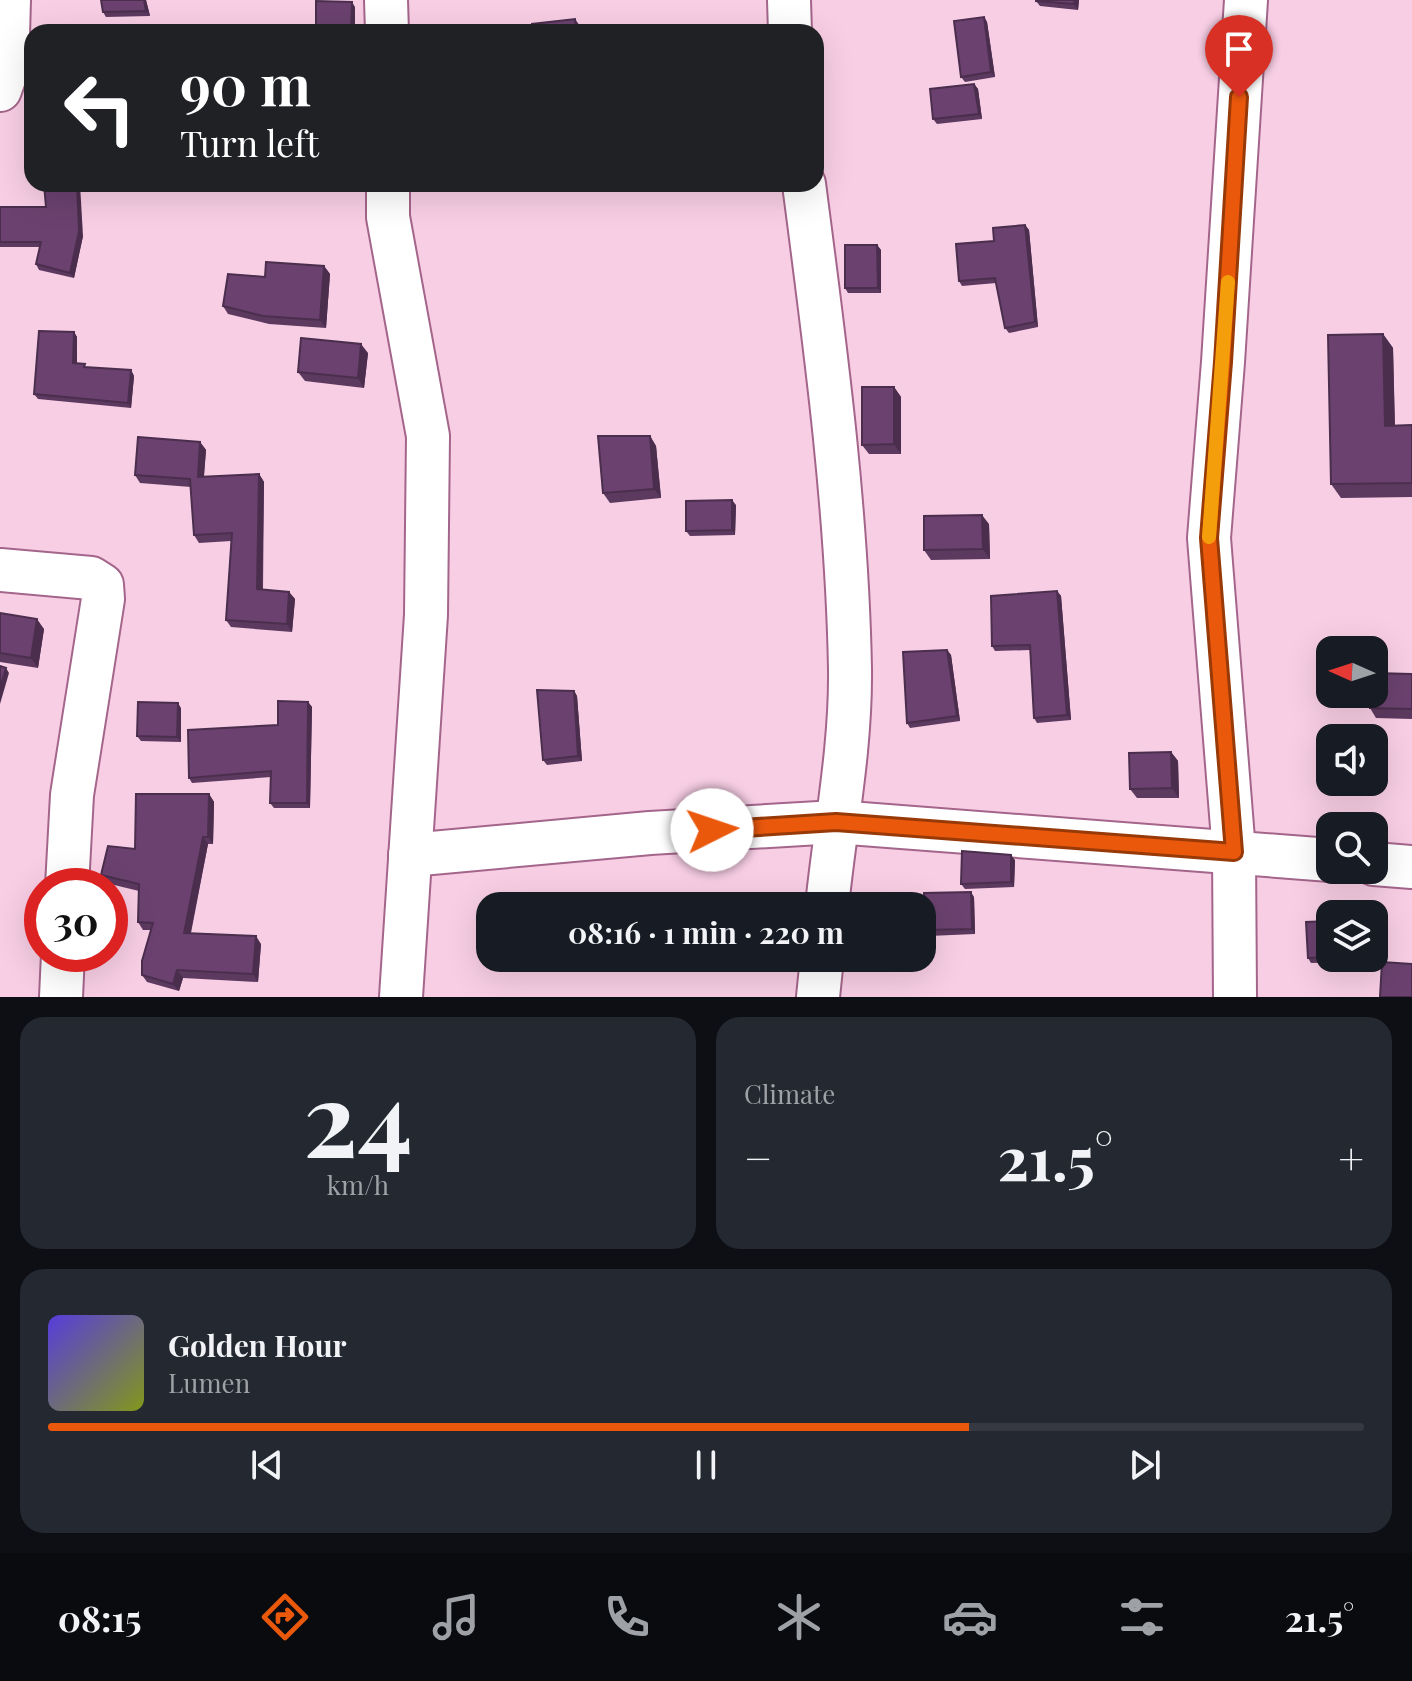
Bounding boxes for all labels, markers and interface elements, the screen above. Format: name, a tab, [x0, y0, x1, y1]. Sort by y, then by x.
pin	[1205, 15, 1273, 97]
icon: arrive	[1217, 27, 1261, 71]
text: 90 m	[180, 46, 311, 121]
icon: left	[48, 56, 152, 160]
text: Turn left	[180, 118, 319, 166]
north arrow	[1316, 636, 1388, 708]
map controls	[1316, 636, 1388, 972]
button: sound	[1316, 724, 1388, 796]
position arrow	[670, 788, 754, 872]
button: search	[1316, 812, 1388, 884]
speed limit sign: 30	[24, 868, 128, 972]
button: layers	[1316, 900, 1388, 972]
text: 08:16 · 1 min · 220 m	[568, 912, 844, 952]
text: 24	[303, 1045, 413, 1184]
text: Climate	[744, 1076, 835, 1111]
text: 21.5°	[997, 1116, 1113, 1196]
text: −	[744, 1127, 772, 1186]
text: +	[1338, 1127, 1364, 1186]
text: km/h	[327, 1167, 389, 1202]
text: Golden Hour	[168, 1325, 347, 1365]
text: Lumen	[168, 1365, 250, 1400]
icon: previous	[245, 1443, 289, 1487]
icon: pause	[684, 1443, 728, 1487]
icon: next	[1123, 1443, 1167, 1487]
icon: directions	[257, 1589, 313, 1645]
icon: music	[428, 1589, 484, 1645]
icon: phone	[599, 1589, 655, 1645]
icon: climate	[771, 1589, 827, 1645]
icon: car	[942, 1589, 998, 1645]
icon: filters	[1114, 1589, 1170, 1645]
text: 08:15	[58, 1593, 141, 1641]
text: 21.5°	[1285, 1593, 1354, 1641]

